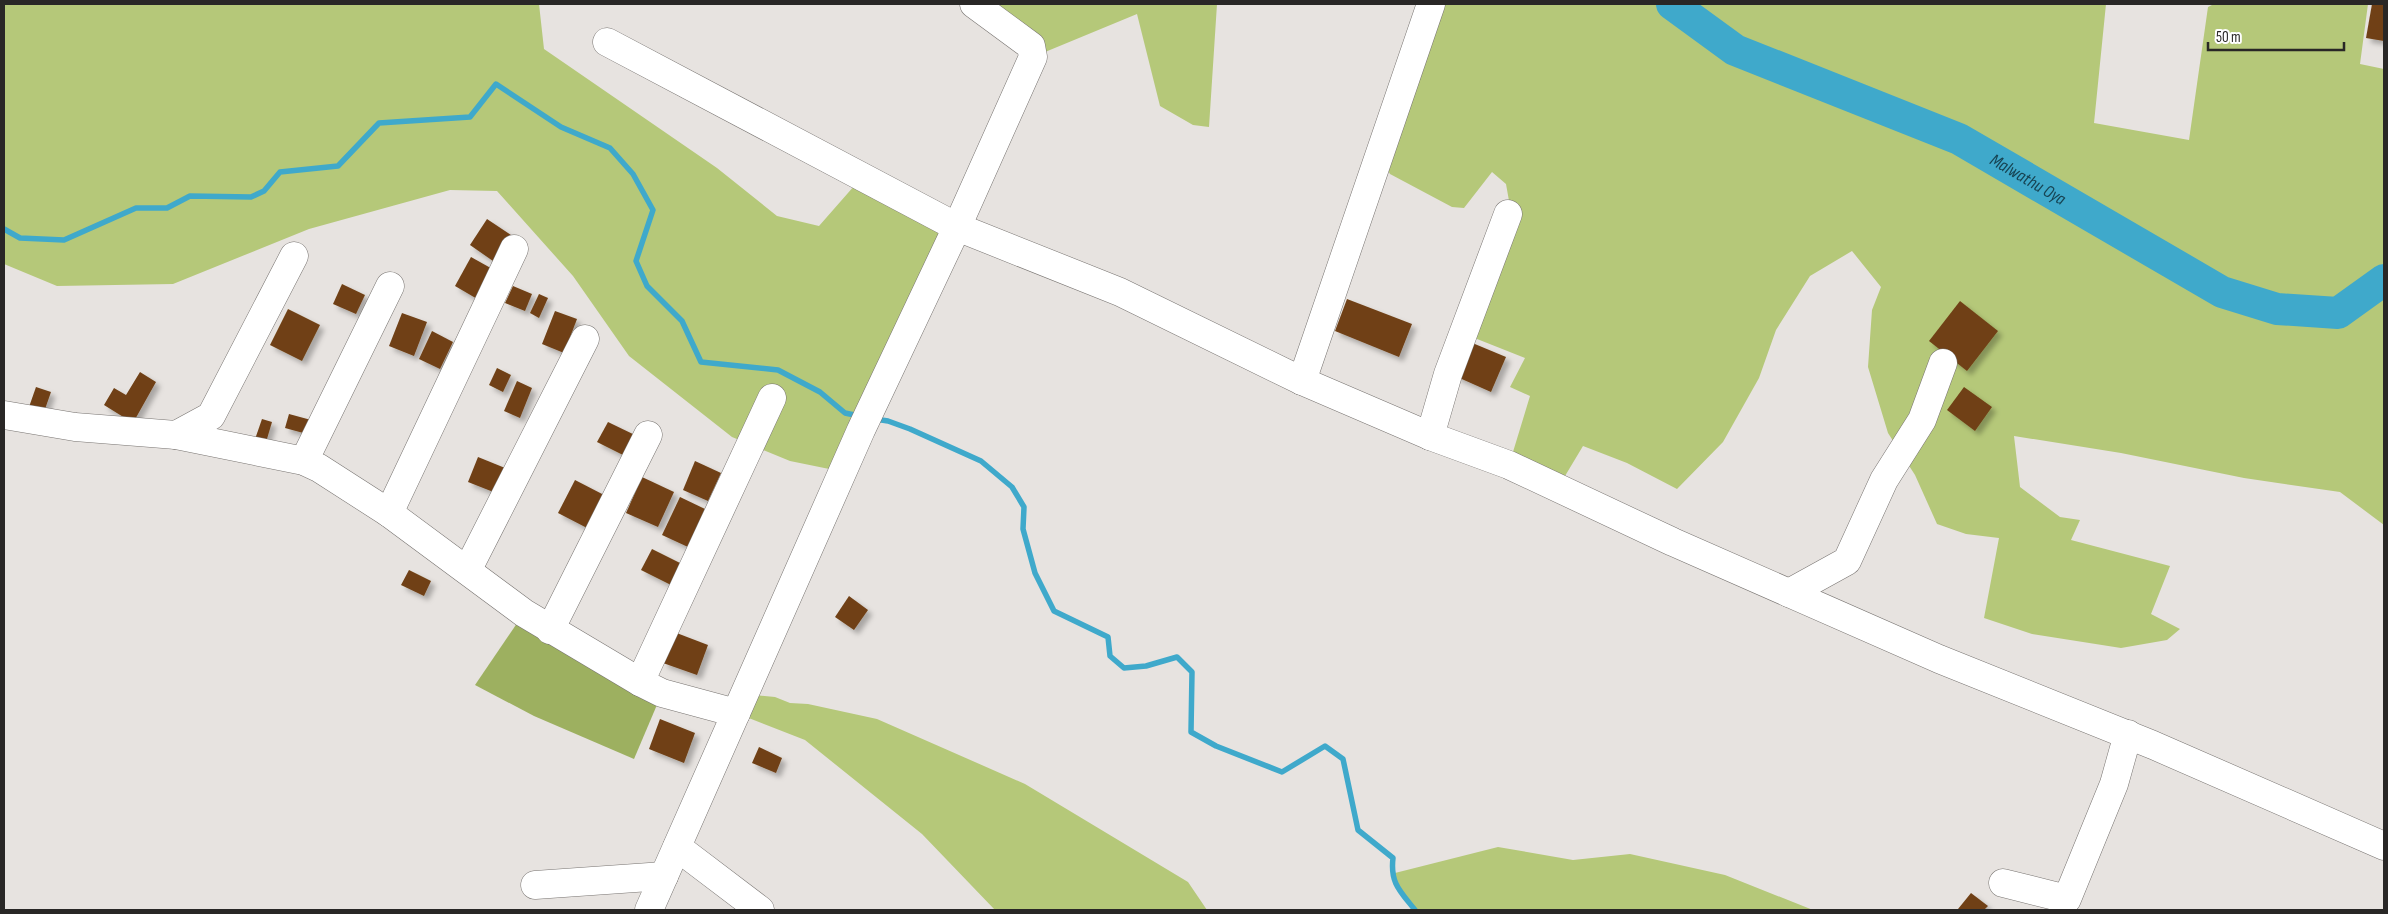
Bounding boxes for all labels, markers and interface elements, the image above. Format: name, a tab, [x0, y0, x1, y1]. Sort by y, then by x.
scale bar	[2208, 20, 2344, 52]
text: 50 m	[2216, 28, 2241, 47]
water label: Malwathu Oya	[1987, 149, 2070, 210]

